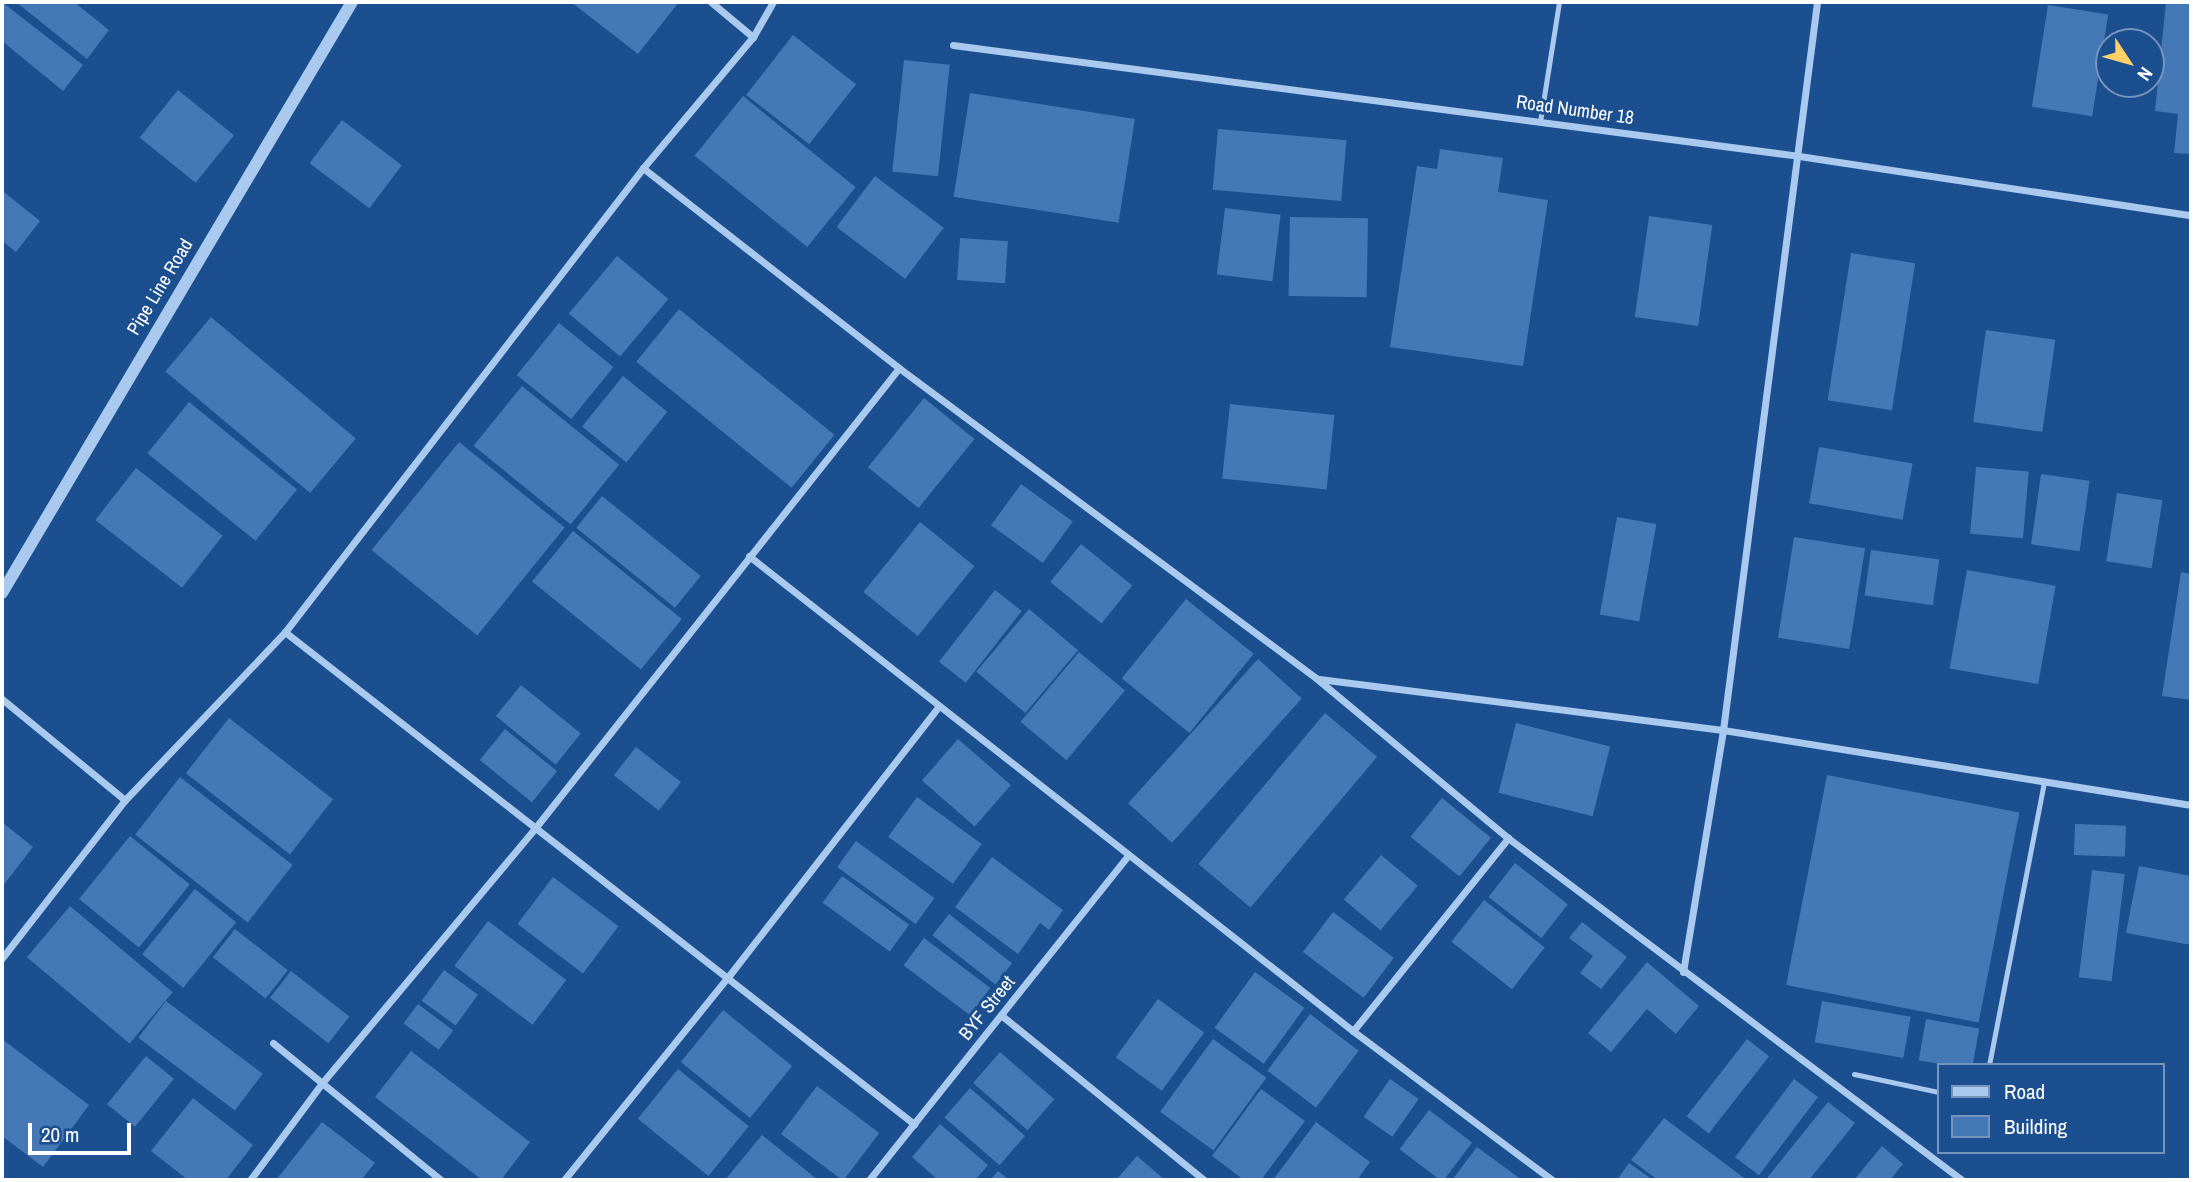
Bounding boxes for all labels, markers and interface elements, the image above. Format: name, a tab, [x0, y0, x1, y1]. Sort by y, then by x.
north arrow	[2095, 28, 2165, 98]
text: N	[2132, 62, 2159, 86]
street label: Road Number 18	[1515, 90, 1635, 130]
street label: Pipe Line Road	[122, 235, 198, 339]
street label: BYF Street	[954, 971, 1020, 1045]
legend	[1938, 1063, 2165, 1154]
text: Road	[2004, 1077, 2045, 1106]
scale bar	[32, 1108, 135, 1152]
text: Building	[2004, 1112, 2067, 1141]
text: 20 m	[41, 1120, 79, 1149]

